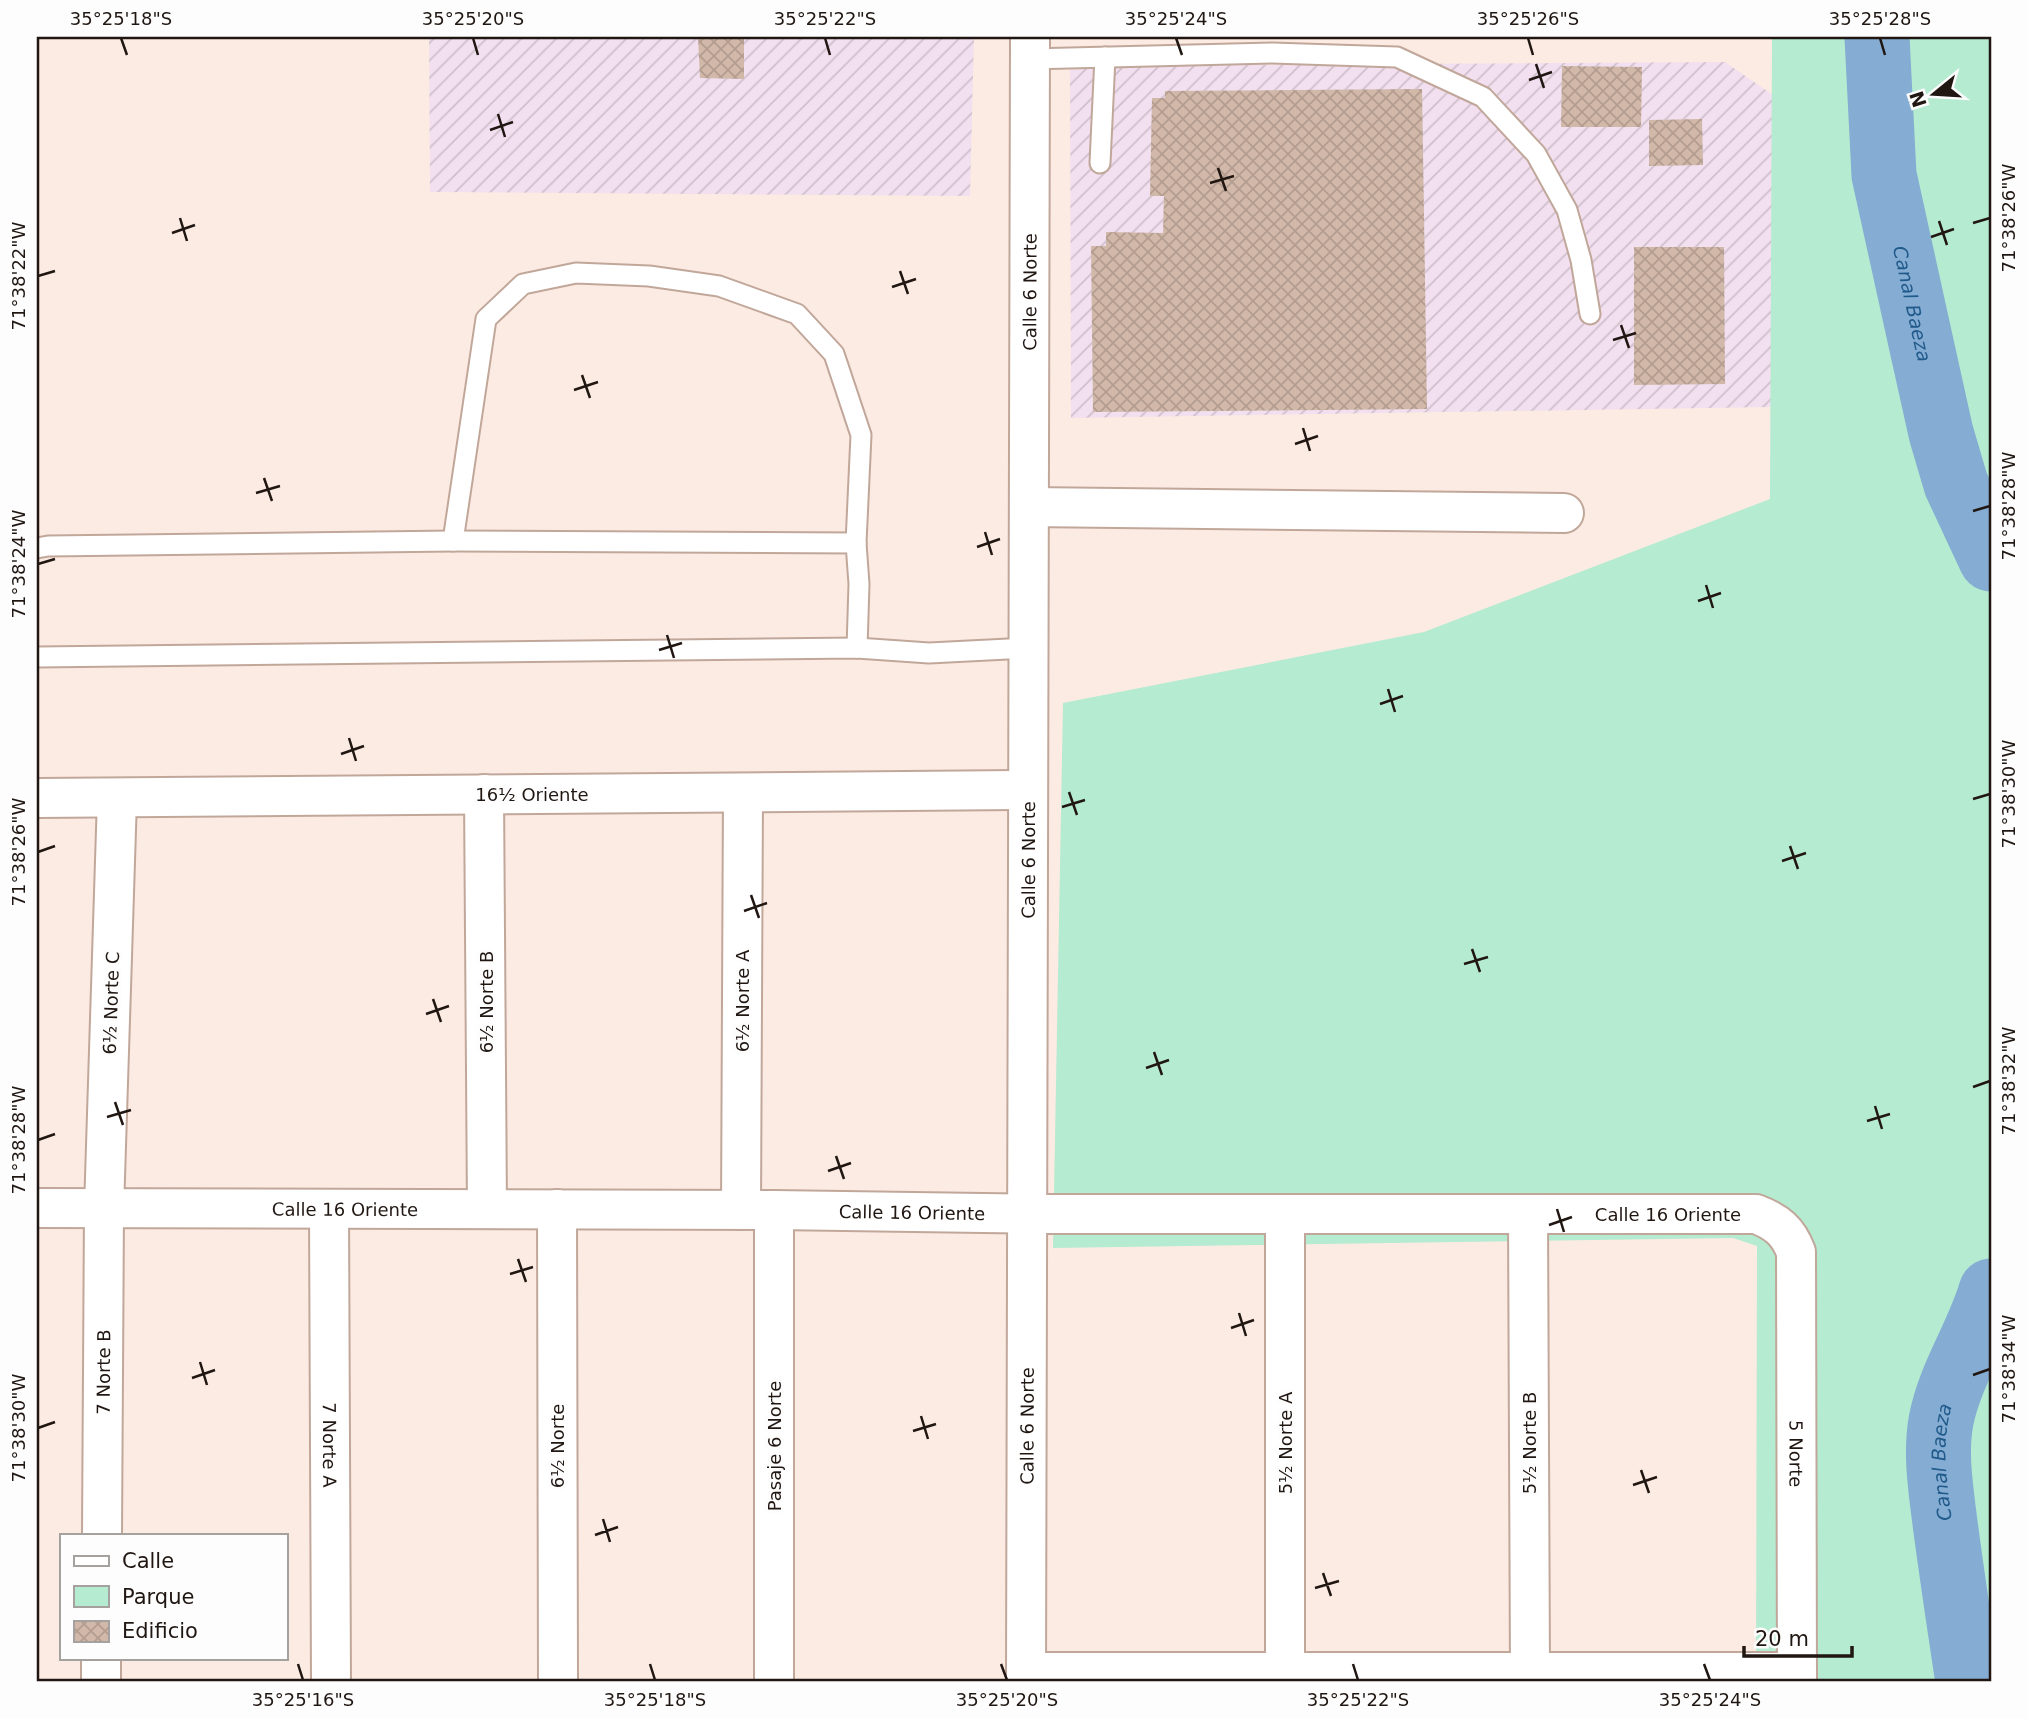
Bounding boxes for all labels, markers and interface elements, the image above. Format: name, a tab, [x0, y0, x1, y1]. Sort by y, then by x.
text: 35°25'18"S	[70, 8, 172, 29]
text: 35°25'20"S	[422, 8, 524, 29]
text: 35°25'22"S	[774, 8, 876, 29]
text: 35°25'24"S	[1125, 8, 1227, 29]
text: 35°25'26"S	[1477, 8, 1579, 29]
text: 35°25'28"S	[1829, 8, 1931, 29]
north arrow	[1898, 60, 1968, 130]
text: N	[1905, 88, 1931, 110]
text: 71°38'26"W	[1998, 163, 2019, 272]
text: 71°38'22"W	[8, 221, 29, 330]
street label: Calle 6 Norte	[1019, 233, 1040, 351]
water label: Canal Baeza	[1889, 244, 1936, 364]
text: 71°38'28"W	[1998, 451, 2019, 560]
text: 71°38'24"W	[8, 509, 29, 618]
text: 71°38'30"W	[1998, 739, 2019, 848]
street label: 16½ Oriente	[475, 784, 589, 805]
text: 71°38'26"W	[8, 797, 29, 906]
street label: Calle 6 Norte	[1017, 801, 1039, 919]
street label: 6½ Norte A	[732, 949, 753, 1052]
street label: 6½ Norte C	[99, 951, 123, 1055]
street label: 6½ Norte B	[476, 951, 497, 1053]
text: 71°38'32"W	[1998, 1026, 2019, 1135]
text: 71°38'28"W	[8, 1085, 29, 1194]
street label: Calle 16 Oriente	[272, 1198, 418, 1220]
street label: Calle 16 Oriente	[839, 1200, 985, 1224]
street label: Calle 16 Oriente	[1595, 1204, 1741, 1225]
text: 71°38'34"W	[1998, 1314, 2019, 1423]
street label: 7 Norte B	[92, 1329, 114, 1415]
street label: Calle 6 Norte	[1016, 1367, 1037, 1485]
text: 71°38'30"W	[8, 1373, 29, 1482]
street label: Pasaje 6 Norte	[764, 1381, 785, 1511]
street label: 5½ Norte A	[1275, 1391, 1296, 1494]
street label: 5½ Norte B	[1519, 1392, 1540, 1494]
water label: Canal Baeza	[1927, 1401, 1956, 1522]
street label: 7 Norte A	[319, 1402, 341, 1488]
street label: 6½ Norte	[547, 1404, 568, 1488]
street label: 5 Norte	[1786, 1420, 1807, 1487]
legend	[60, 1534, 287, 1660]
text: Calle	[122, 1549, 174, 1573]
text: Parque	[122, 1585, 194, 1609]
scale bar	[1744, 1614, 1853, 1658]
text: Edificio	[122, 1619, 198, 1643]
text: 20 m	[1755, 1627, 1809, 1651]
text: 35°25'16"S	[252, 1689, 354, 1710]
text: 35°25'18"S	[604, 1689, 706, 1710]
text: 35°25'20"S	[956, 1689, 1058, 1710]
text: 35°25'22"S	[1307, 1689, 1409, 1710]
text: 35°25'24"S	[1659, 1689, 1761, 1710]

